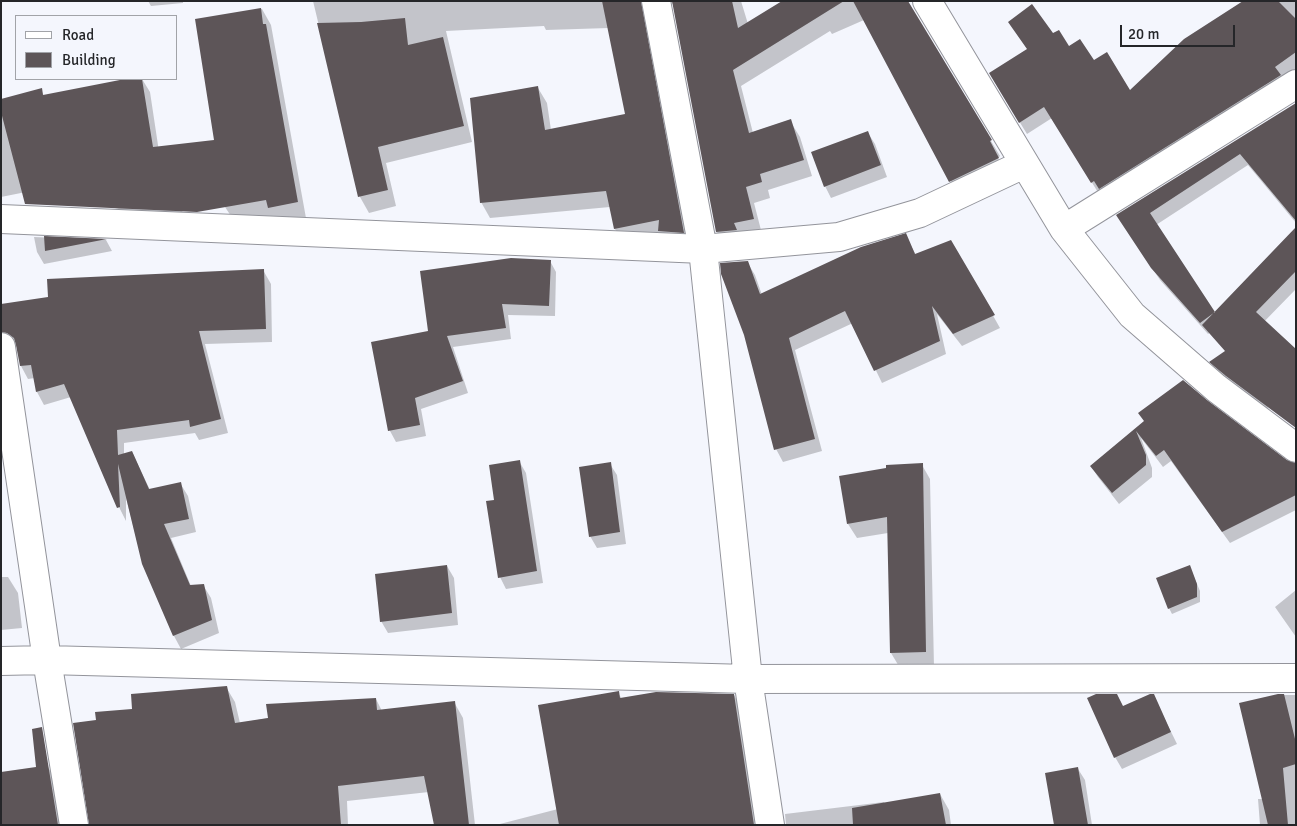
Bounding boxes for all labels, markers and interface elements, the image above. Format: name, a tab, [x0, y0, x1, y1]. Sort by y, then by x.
legend	[15, 15, 178, 80]
scale bar	[1122, 15, 1237, 47]
text: 20 m	[1128, 25, 1159, 43]
text: Road	[62, 26, 94, 44]
text: Building	[62, 51, 116, 69]

